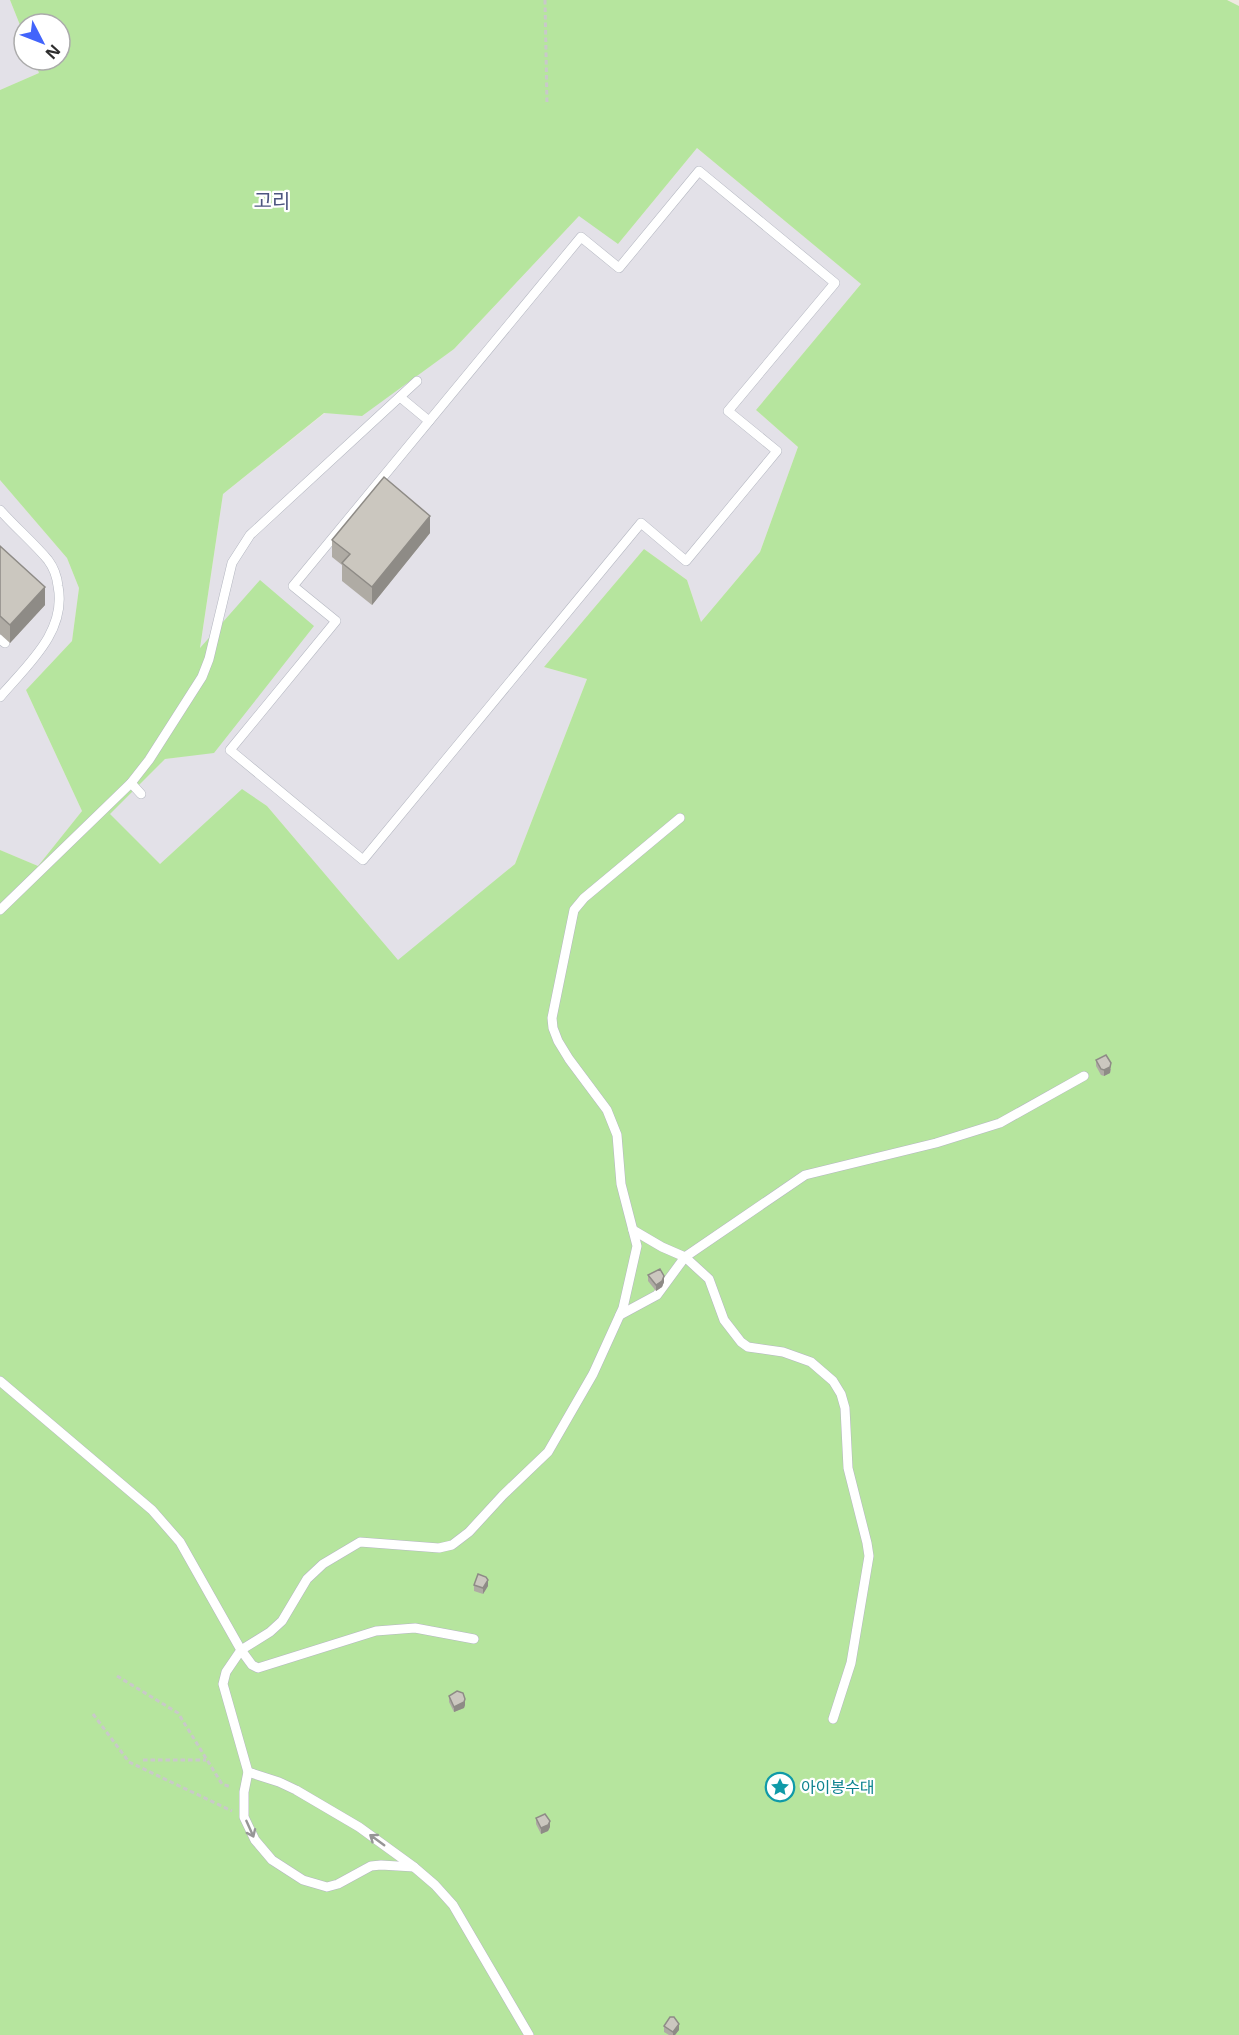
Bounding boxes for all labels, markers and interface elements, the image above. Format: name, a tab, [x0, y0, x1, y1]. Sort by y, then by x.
north arrow	[12, 12, 72, 72]
text: N	[41, 40, 66, 64]
district label: 고리	[254, 187, 290, 214]
place icon: 아이봉수대	[764, 1771, 796, 1803]
place label: 아이봉수대	[801, 1776, 875, 1798]
one-way arrow	[245, 1820, 256, 1838]
one-way arrow	[370, 1834, 386, 1846]

